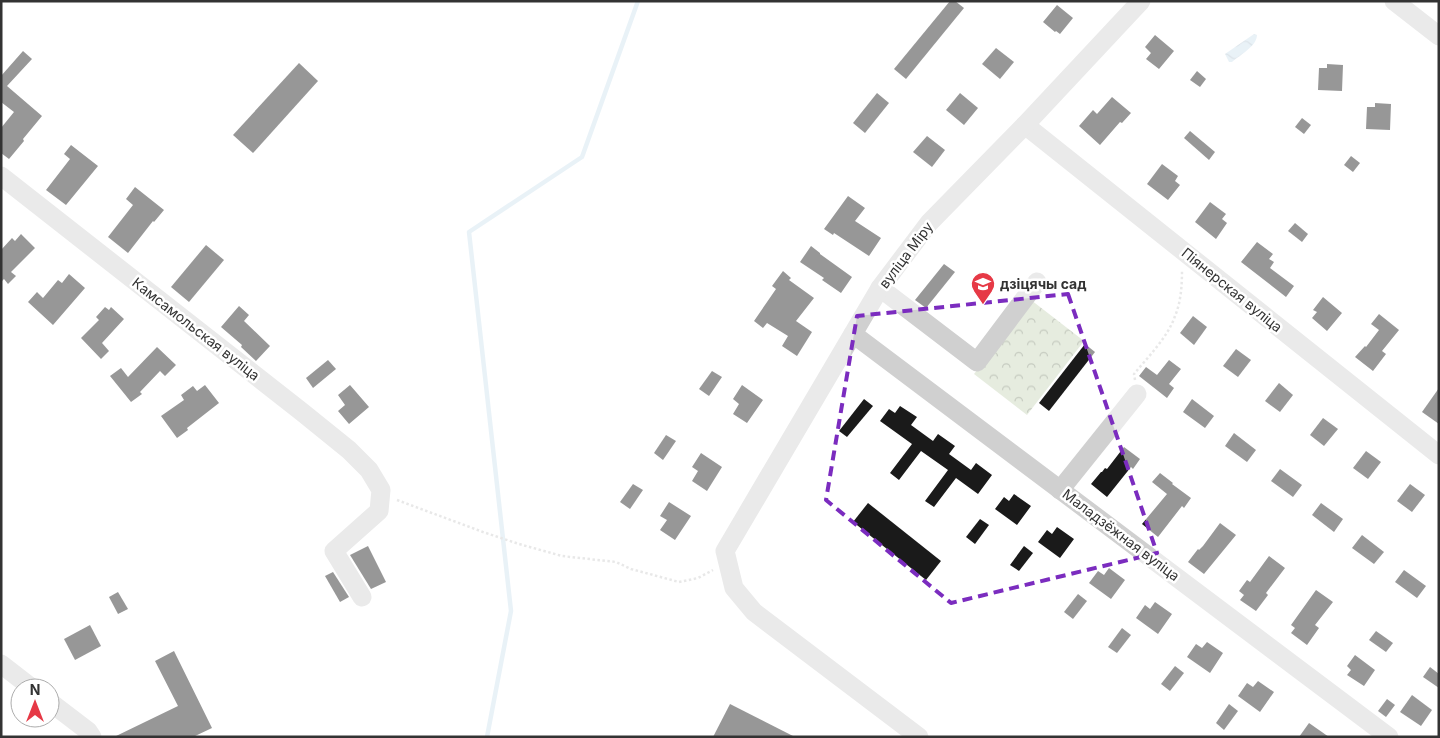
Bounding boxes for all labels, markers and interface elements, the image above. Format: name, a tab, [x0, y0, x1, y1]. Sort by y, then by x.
street label: вуліца Міру	[875, 218, 936, 291]
street label: Піянерская вуліца	[1179, 244, 1286, 335]
school or university icon: дзіцячы сад	[970, 271, 996, 305]
street label: Камсамольская вуліца	[129, 274, 263, 384]
place label: дзіцячы сад	[1000, 275, 1087, 292]
street label: Маладзёжная вуліца	[1059, 485, 1183, 584]
north arrow	[10, 678, 60, 728]
text: N	[30, 681, 40, 698]

